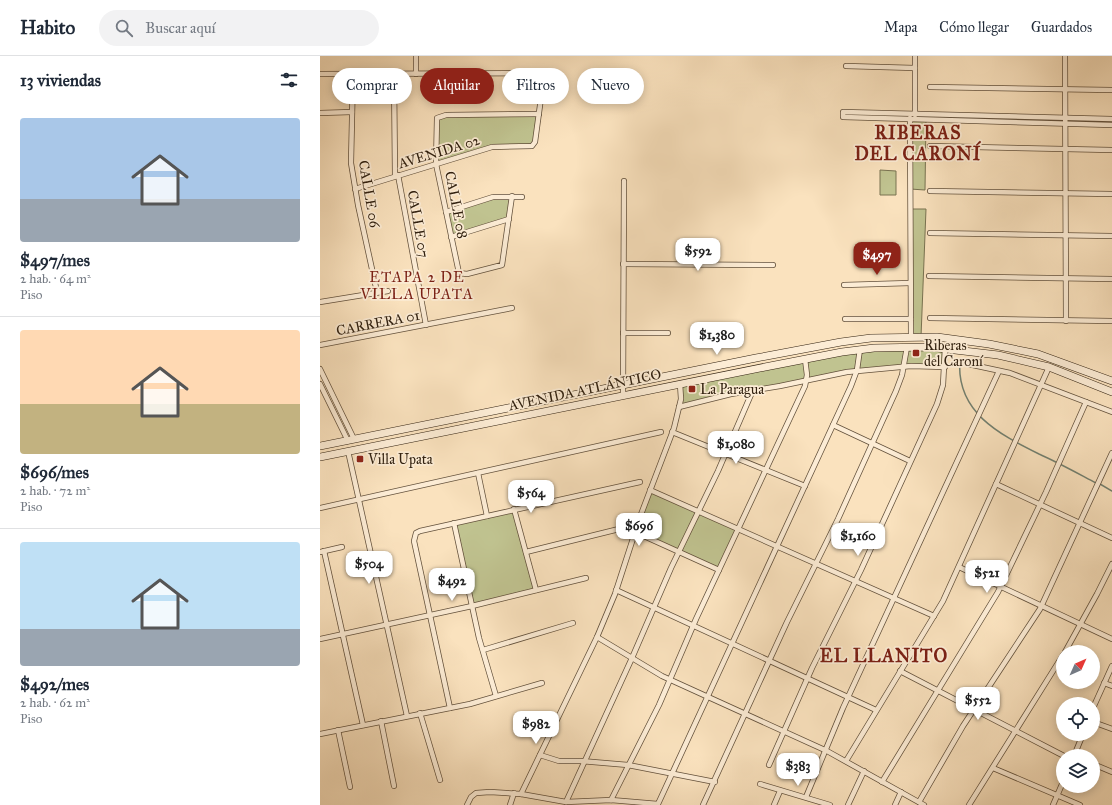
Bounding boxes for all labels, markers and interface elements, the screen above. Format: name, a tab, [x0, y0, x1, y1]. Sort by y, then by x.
search box	[99, 10, 379, 46]
text: Habito	[20, 16, 75, 39]
icon: search	[113, 17, 135, 39]
text: Buscar aquí	[145, 19, 216, 37]
text: Mapa	[884, 19, 917, 36]
text: Cómo llegar	[939, 19, 1009, 36]
text: Guardados	[1031, 19, 1092, 36]
chip: Comprar	[332, 68, 412, 104]
chip: Alquilar	[420, 68, 494, 104]
chip: Filtros	[502, 68, 569, 104]
chip: Nuevo	[577, 68, 644, 104]
icon: filters	[278, 69, 300, 91]
text: 13 viviendas	[20, 70, 101, 91]
district label: RIBERAS DEL CARONÍ	[854, 122, 982, 165]
street label: AVENIDA 02	[395, 132, 482, 173]
icon: home	[124, 144, 196, 216]
street label: CALLE 06	[355, 159, 383, 230]
street label: CALLE 08	[441, 170, 471, 240]
street label: CALLE 07	[404, 189, 432, 259]
pin: $592	[674, 238, 722, 272]
pin: $497	[853, 242, 901, 276]
text: $592	[684, 243, 712, 259]
text: $497	[863, 247, 891, 263]
text: $497/mes	[20, 250, 90, 271]
district label: ETAPA 2 DE VILLA UPATA	[359, 268, 474, 303]
text: 2 hab. · 64 m²	[20, 271, 91, 287]
text: Piso	[20, 287, 42, 303]
street label: CARRERA 01	[335, 307, 422, 339]
pin: $1,380	[684, 322, 750, 356]
text: $1,380	[699, 327, 735, 343]
place label: Riberas del Caroní	[924, 337, 984, 370]
marker: Riberas del Caroní	[911, 348, 921, 358]
icon: home	[124, 356, 196, 428]
street label: AVENIDA ATLÁNTICO	[506, 364, 663, 415]
place label: La Paragua	[700, 381, 764, 398]
marker: La Paragua	[687, 384, 697, 394]
pin: $1,080	[703, 431, 769, 465]
text: $1,080	[717, 436, 755, 452]
place label: Villa Upata	[367, 451, 433, 468]
marker: Villa Upata	[355, 454, 365, 464]
text: $696/mes	[20, 462, 89, 483]
pin: $564	[507, 480, 555, 514]
text: 2 hab. · 72 m²	[20, 483, 90, 499]
text: $564	[517, 485, 545, 501]
text: Piso	[20, 499, 42, 515]
pin: $696	[615, 513, 663, 547]
text: $696	[625, 518, 653, 534]
pin: $1,160	[825, 523, 891, 557]
text: $1,160	[840, 528, 876, 544]
pin: $504	[345, 551, 393, 585]
text: $504	[355, 556, 383, 572]
pin: $521	[963, 560, 1011, 594]
text: $521	[974, 565, 1000, 581]
icon: home	[124, 568, 196, 640]
pin: $492	[428, 568, 476, 602]
text: $492	[438, 573, 466, 589]
district label: EL LLANITO	[820, 645, 948, 667]
north arrow	[1056, 645, 1100, 689]
map controls	[1056, 645, 1100, 793]
text: $492/mes	[20, 674, 89, 695]
pin: $552	[954, 687, 1002, 721]
text: $552	[965, 692, 991, 708]
text: 2 hab. · 62 m²	[20, 695, 90, 711]
button: locate	[1056, 697, 1100, 741]
text: Piso	[20, 711, 42, 727]
pin: $982	[512, 711, 560, 745]
text: $982	[522, 716, 550, 732]
button: layers	[1056, 749, 1100, 793]
pin: $383	[774, 753, 822, 787]
text: $383	[785, 758, 811, 774]

